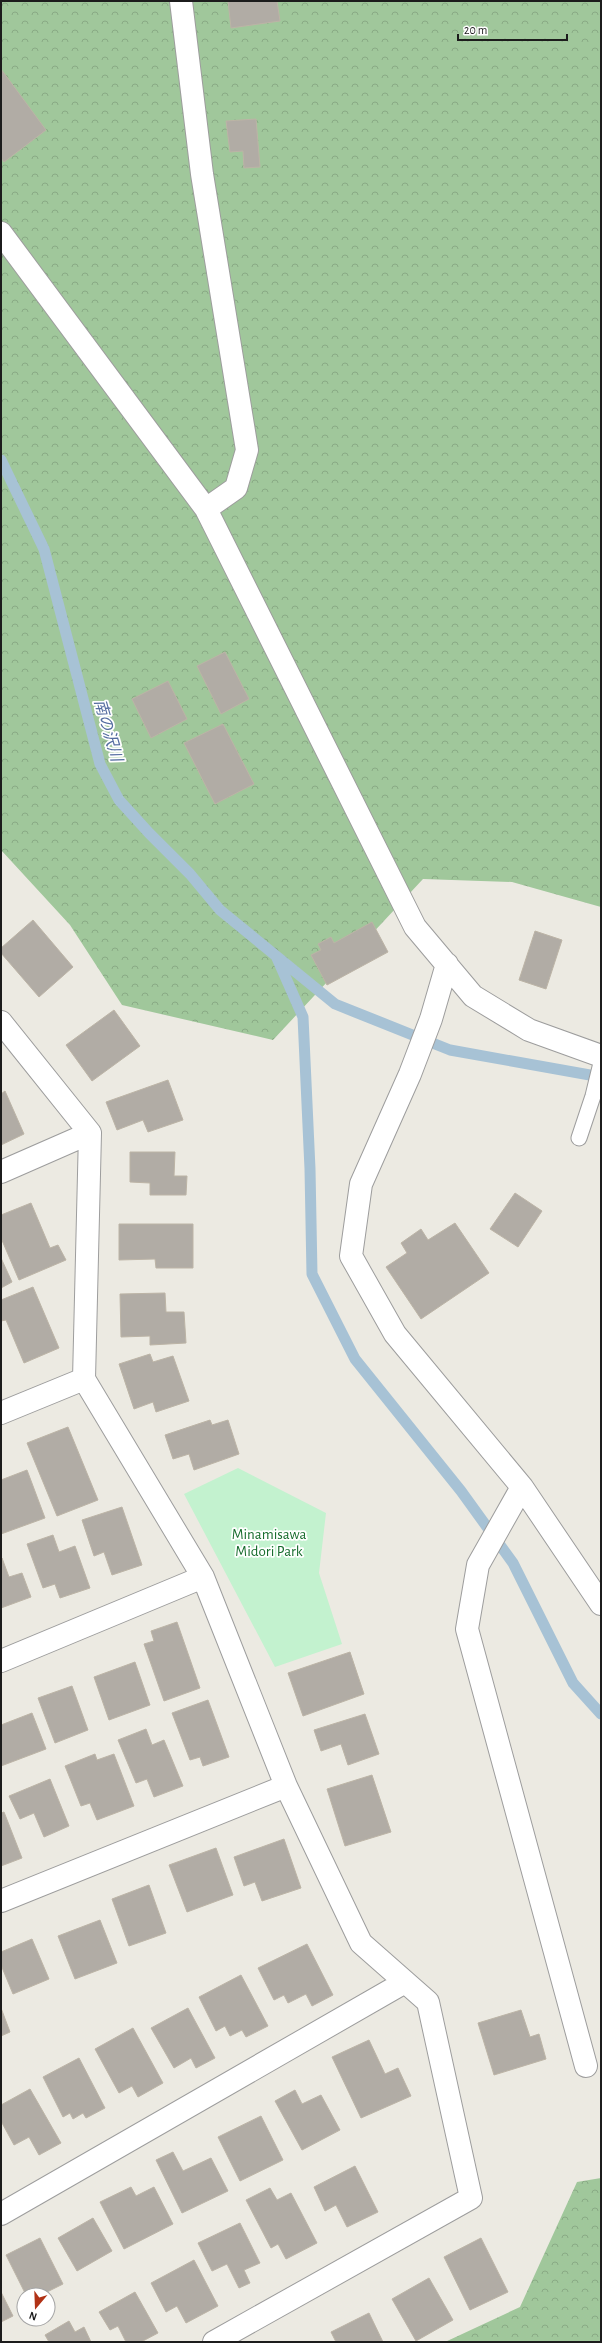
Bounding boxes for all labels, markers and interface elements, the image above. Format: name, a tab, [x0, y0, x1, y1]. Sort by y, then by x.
scale bar	[458, 16, 567, 42]
text: 20 m	[464, 24, 487, 36]
water label: 南の沢川	[92, 697, 126, 765]
park label: Minamisawa Midori Park	[232, 1527, 306, 1559]
north arrow	[16, 2287, 56, 2327]
text: N	[27, 2310, 38, 2322]

